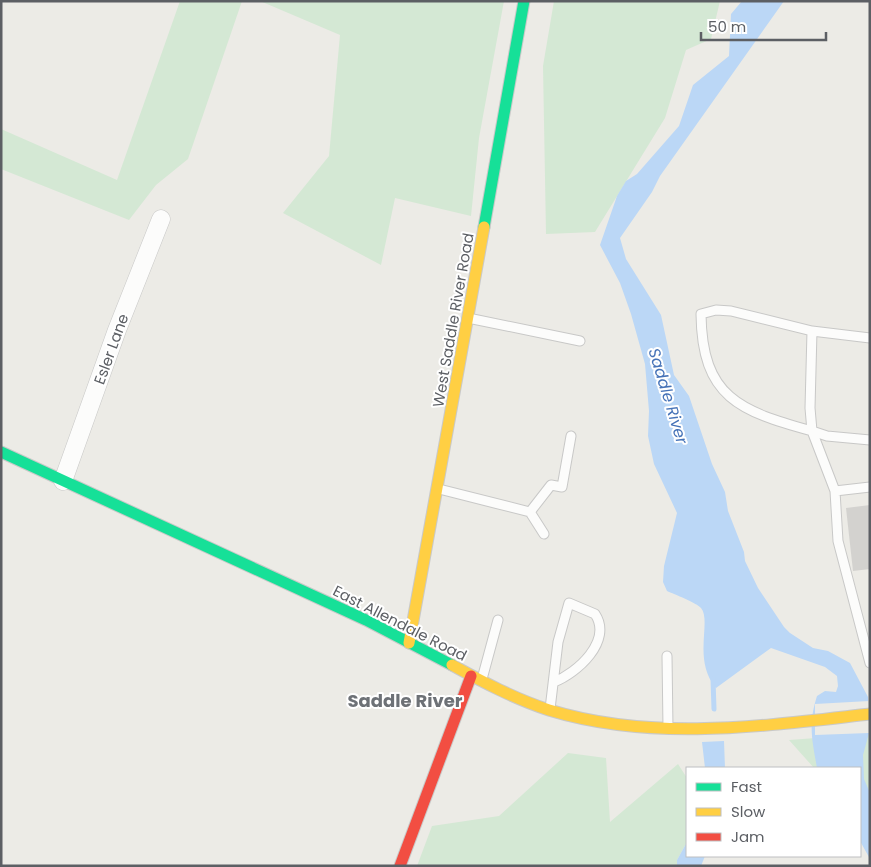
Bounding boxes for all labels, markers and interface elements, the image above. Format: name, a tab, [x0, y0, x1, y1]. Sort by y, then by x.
scale bar	[701, 10, 826, 42]
text: 50 m	[708, 16, 746, 37]
street label: West Saddle River Road	[427, 231, 479, 409]
street label: Esler Lane	[89, 311, 133, 387]
water label: Saddle River	[643, 345, 694, 448]
street label: East Allendale Road	[329, 580, 471, 666]
district label: Saddle River	[347, 688, 463, 713]
legend	[686, 767, 861, 857]
text: Fast	[731, 776, 762, 797]
text: Slow	[731, 801, 766, 822]
text: Jam	[731, 826, 765, 847]

